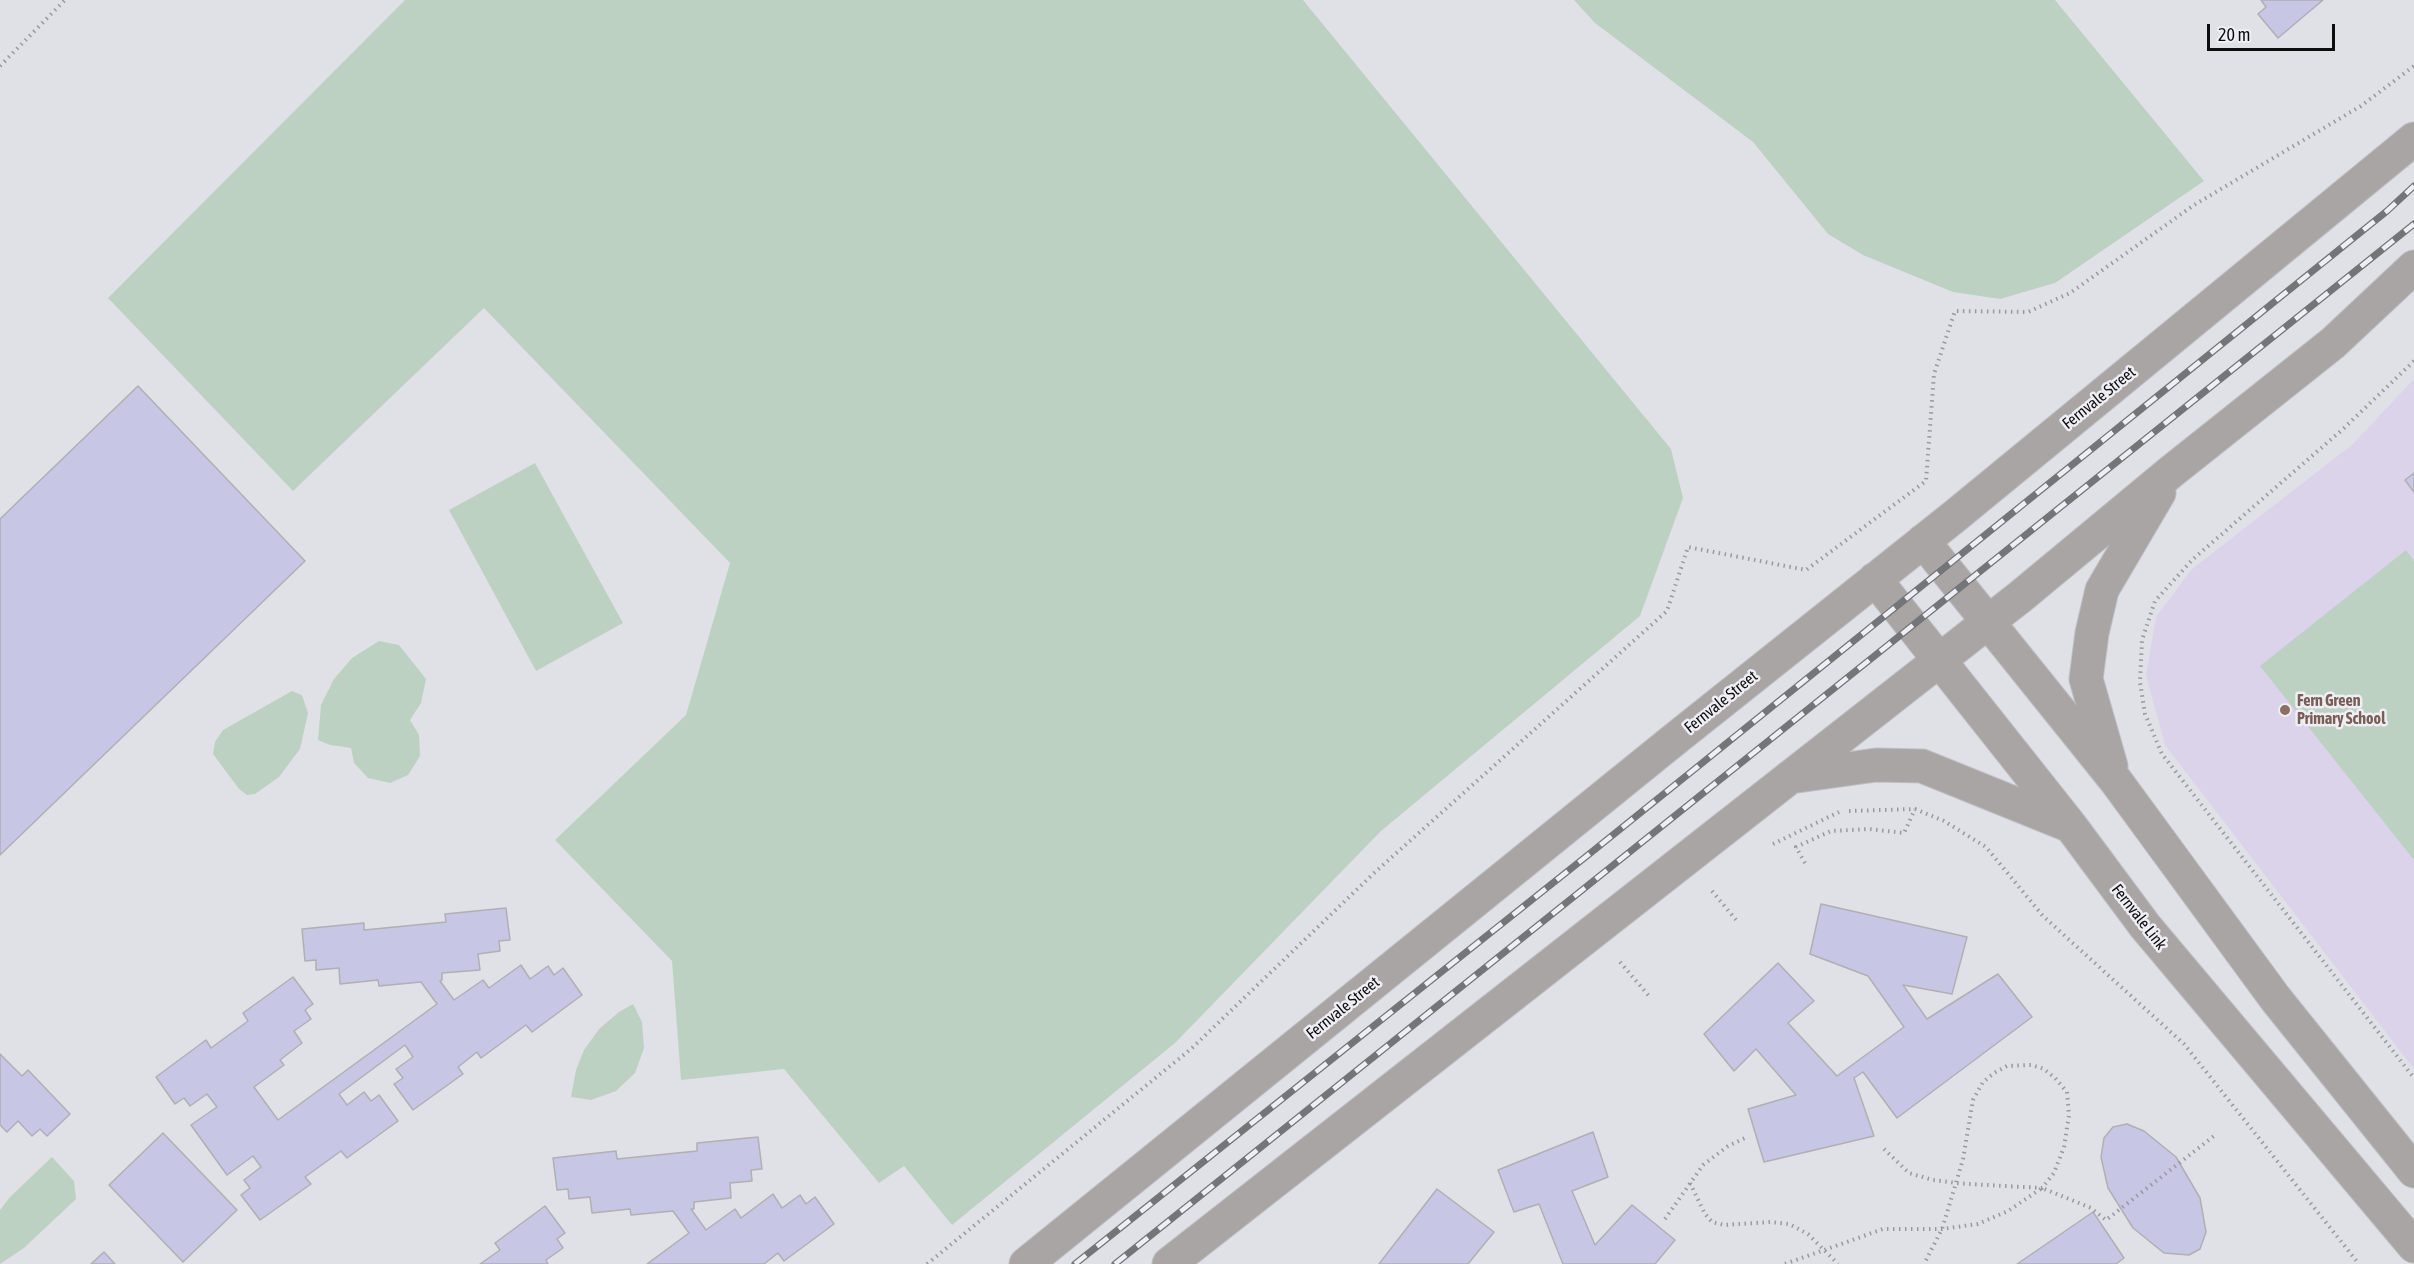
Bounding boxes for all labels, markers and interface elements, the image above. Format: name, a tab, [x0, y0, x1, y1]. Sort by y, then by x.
scale bar	[2210, 12, 2338, 50]
text: 20 m	[2218, 24, 2250, 45]
street label: Fernvale Street	[2059, 363, 2139, 433]
street label: Fernvale Street	[1681, 667, 1761, 737]
place label: Fern Green Primary School	[2297, 691, 2385, 729]
marker: Fern Green Primary School	[2278, 703, 2292, 717]
street label: Fernvale Link	[2107, 880, 2171, 954]
street label: Fernvale Street	[1303, 973, 1383, 1043]

